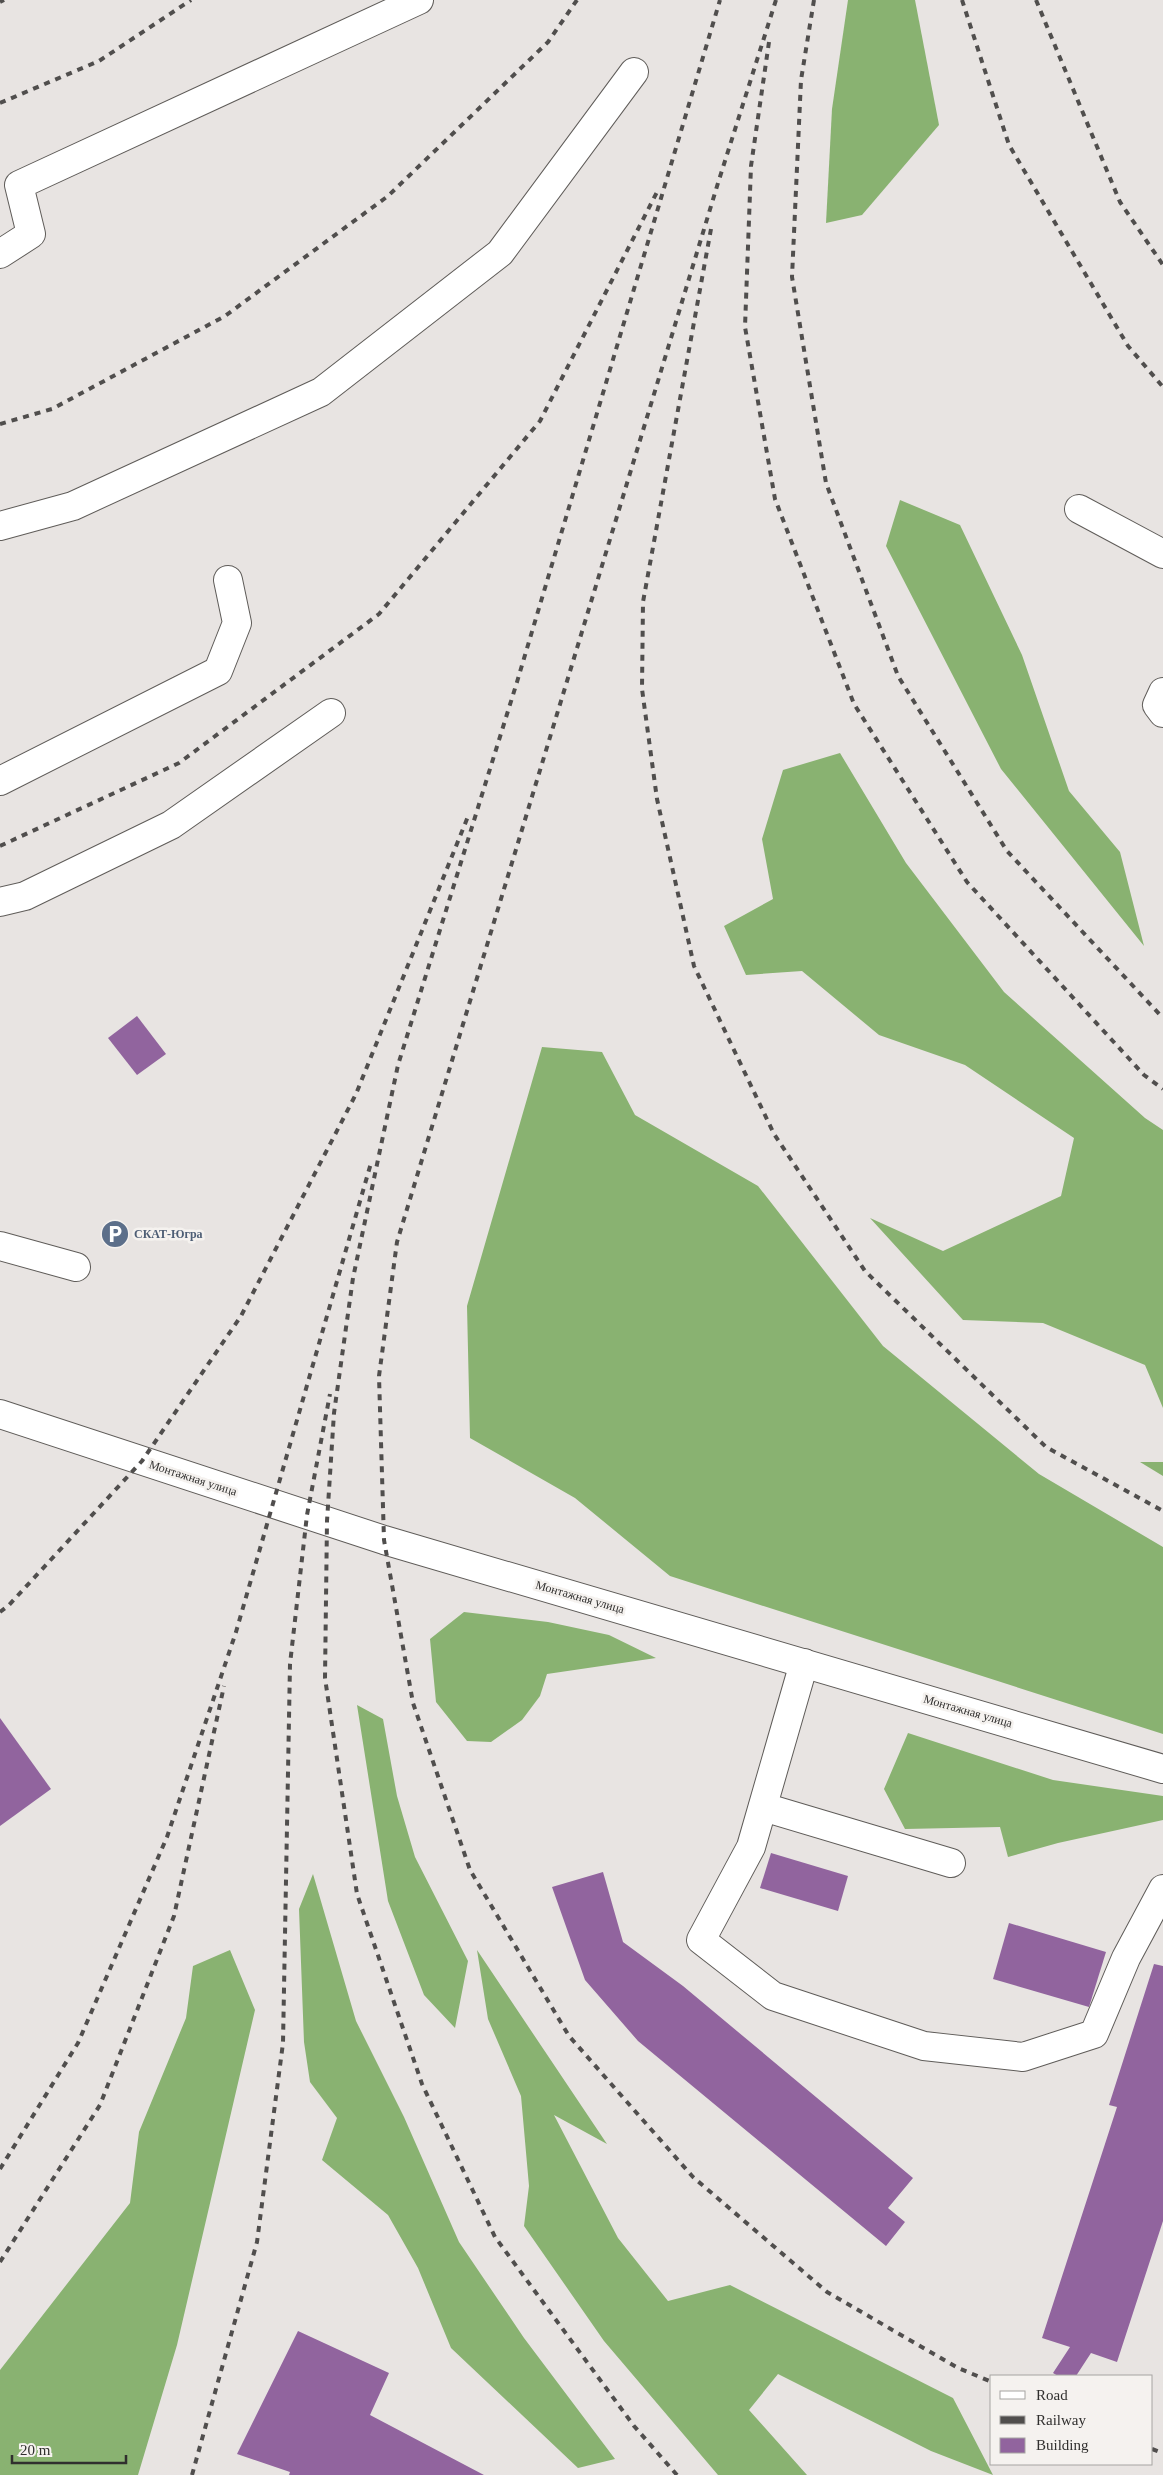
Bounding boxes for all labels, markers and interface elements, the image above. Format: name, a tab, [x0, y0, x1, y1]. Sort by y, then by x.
parking icon: СКАТ-Югра	[100, 1219, 130, 1249]
place label: СКАТ-Югра	[134, 1227, 203, 1241]
street label: Монтажная улица	[147, 1457, 239, 1499]
street label: Монтажная улица	[534, 1578, 627, 1617]
street label: Монтажная улица	[922, 1692, 1015, 1731]
legend	[990, 2375, 1153, 2465]
text: Road	[1036, 2387, 1068, 2403]
text: Railway	[1036, 2412, 1086, 2428]
scale bar	[12, 2432, 126, 2464]
text: Building	[1036, 2437, 1089, 2453]
text: 20 m	[20, 2442, 51, 2458]

